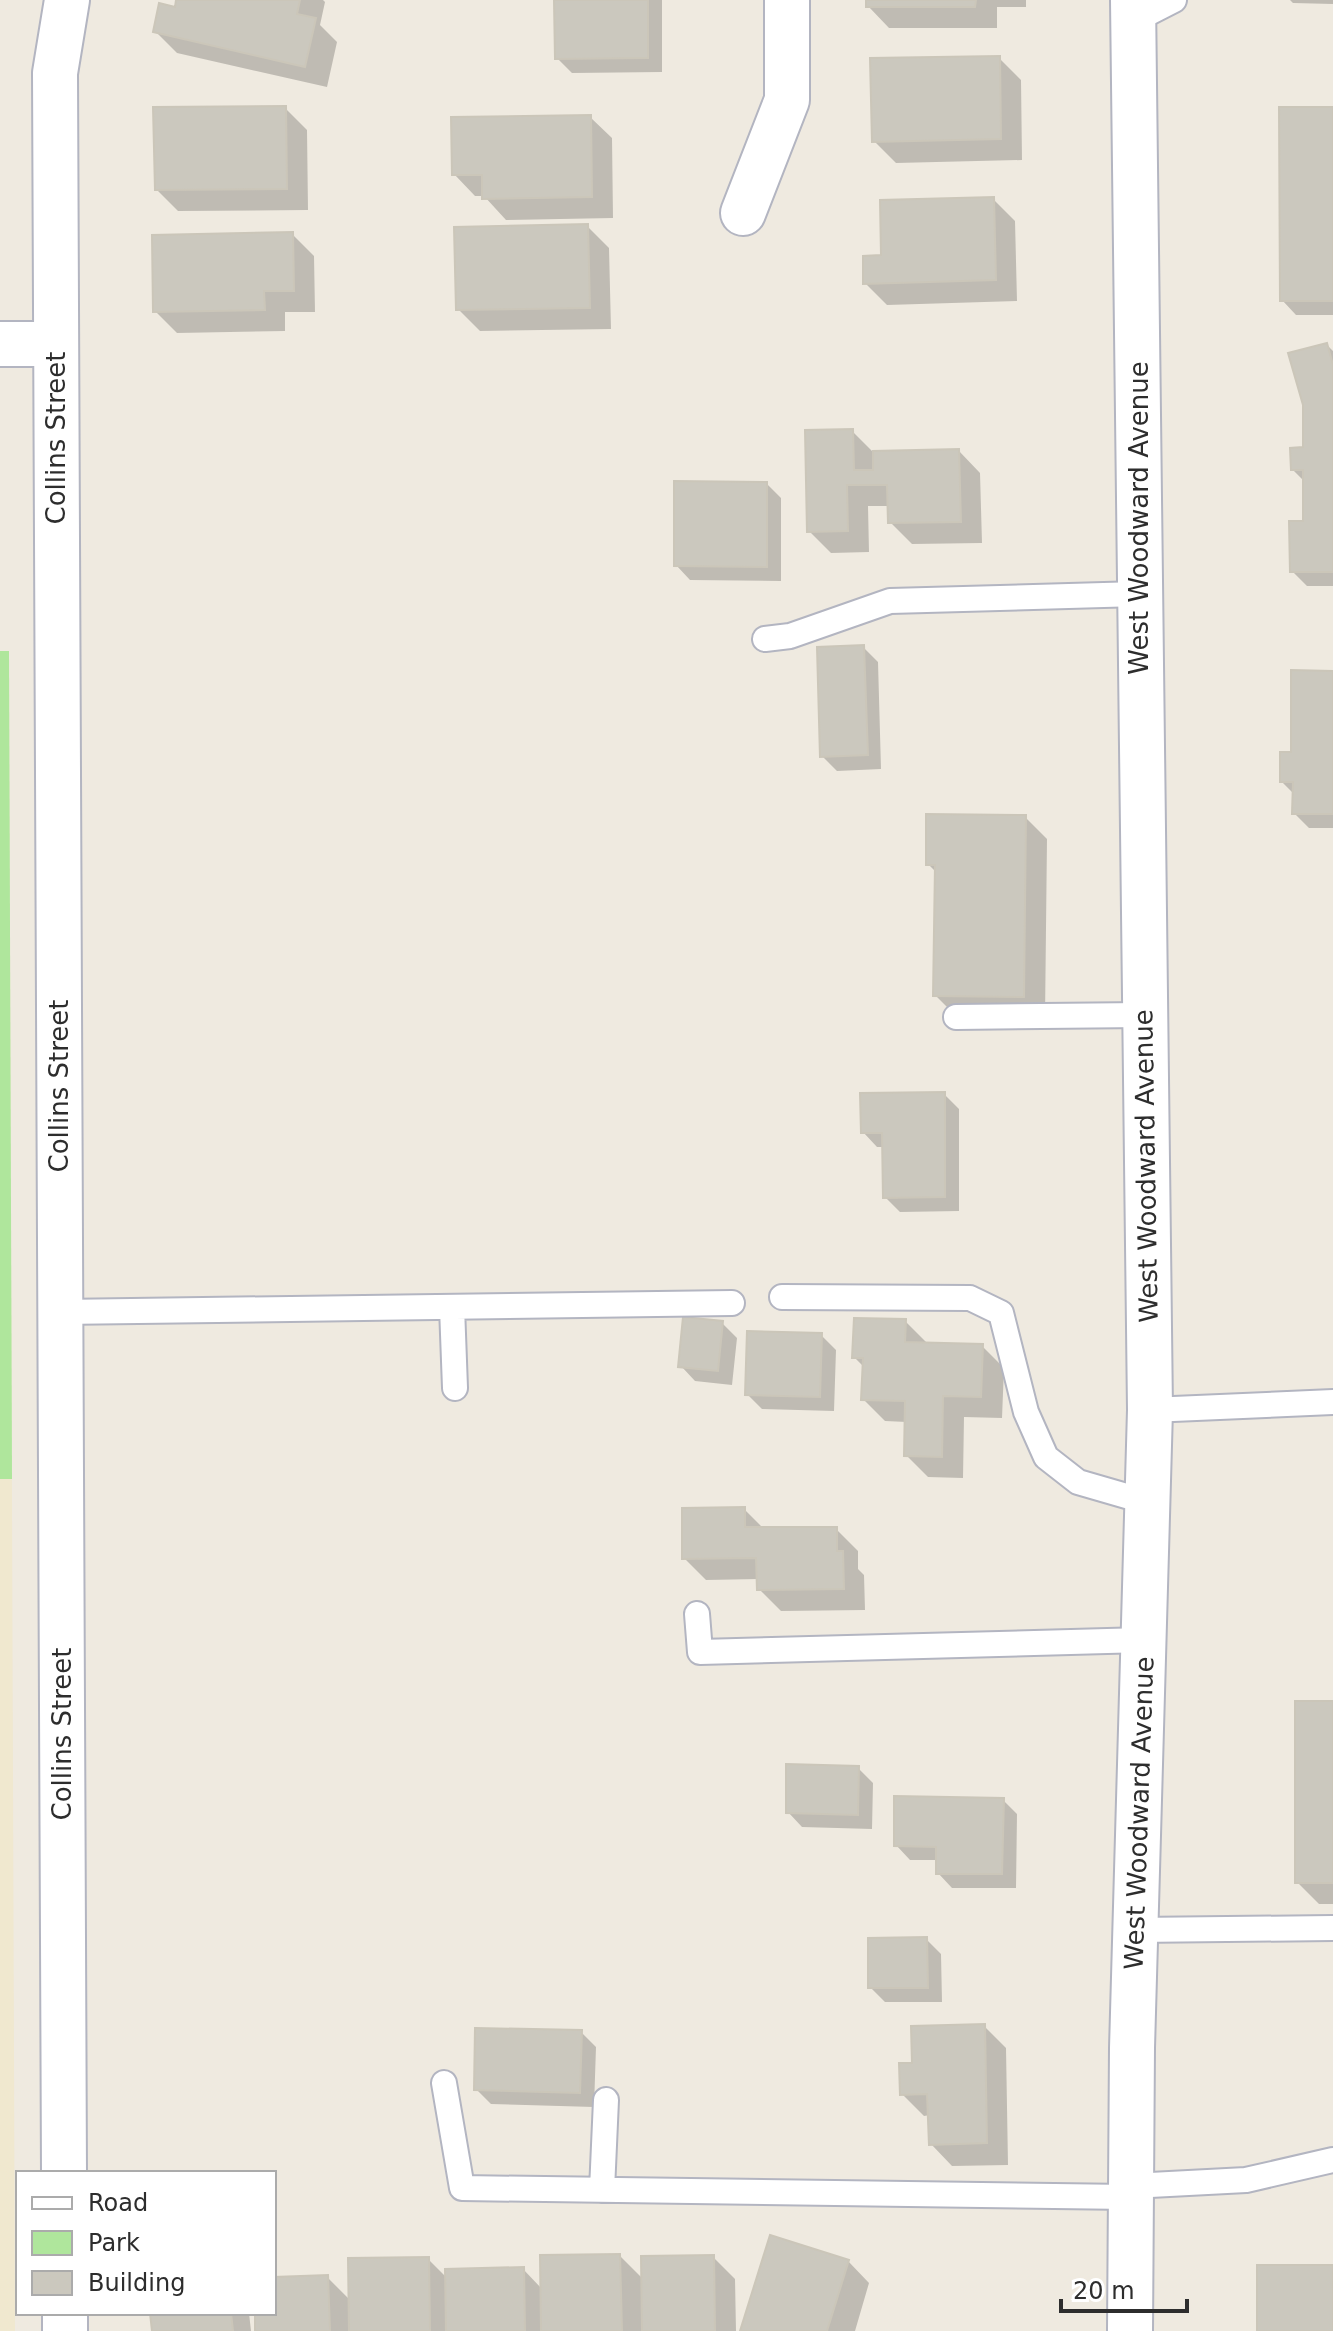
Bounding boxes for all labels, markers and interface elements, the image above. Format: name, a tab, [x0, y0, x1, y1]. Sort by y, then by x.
street label: Collins Street	[41, 351, 71, 525]
street label: West Woodward Avenue	[1124, 361, 1154, 675]
street label: Collins Street	[44, 999, 74, 1173]
street label: West Woodward Avenue	[1128, 1009, 1164, 1323]
street label: Collins Street	[47, 1647, 77, 1821]
street label: West Woodward Avenue	[1119, 1656, 1159, 1970]
legend	[16, 2171, 276, 2315]
text: Road	[88, 2189, 148, 2217]
text: Park	[88, 2229, 140, 2257]
scale bar	[1061, 2263, 1187, 2313]
text: Building	[88, 2269, 185, 2297]
text: 20 m	[1073, 2277, 1135, 2305]

